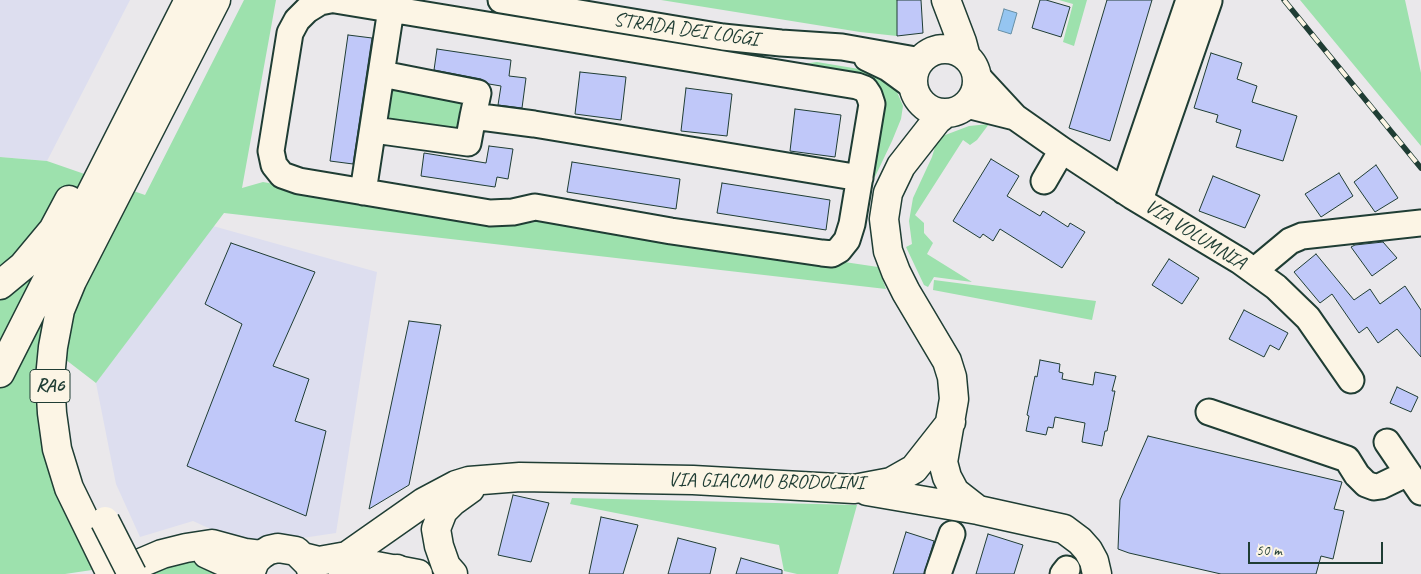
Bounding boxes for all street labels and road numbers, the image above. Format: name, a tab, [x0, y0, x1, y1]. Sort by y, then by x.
street label: STRADA DEI LOGGI	[612, 8, 760, 52]
street label: VIA VOLUMNIA	[1140, 195, 1250, 275]
road number: RA6	[30, 370, 70, 402]
street label: VIA GIACOMO BRODOLINI	[668, 468, 864, 496]

